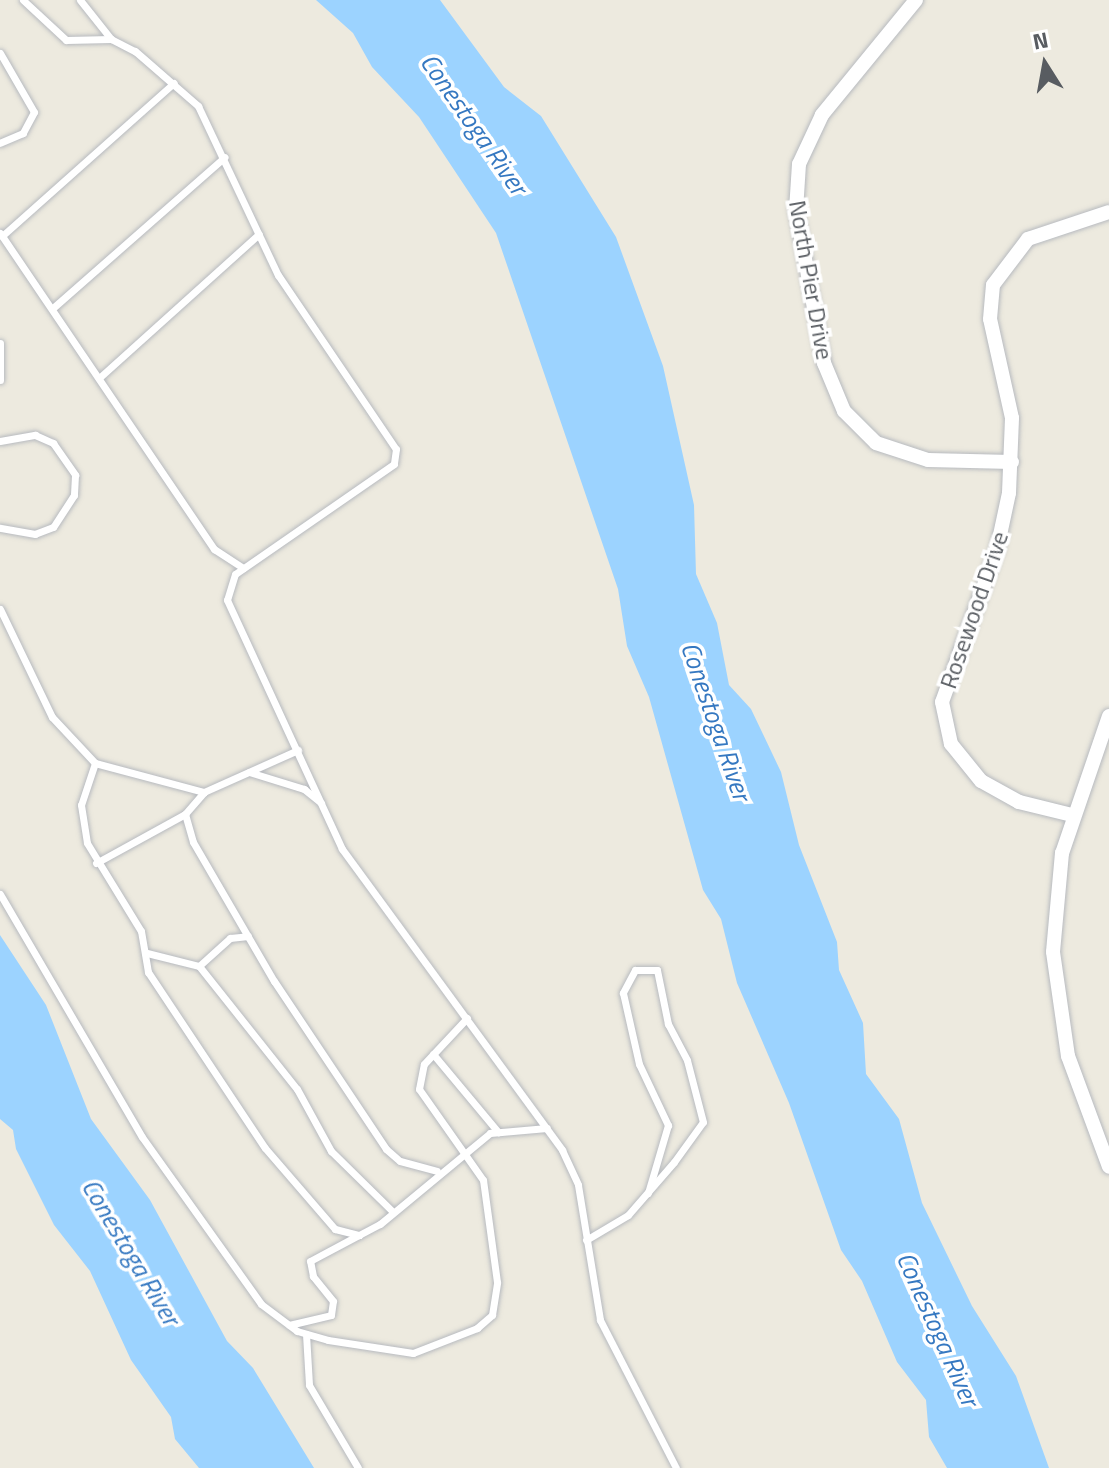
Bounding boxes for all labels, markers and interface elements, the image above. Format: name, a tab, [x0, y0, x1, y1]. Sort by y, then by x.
text: N	[1030, 22, 1051, 59]
north arrow	[1005, 24, 1085, 104]
water label: Conestoga River	[414, 47, 534, 201]
street label: North Pier Drive	[783, 198, 839, 362]
street label: Rosewood Drive	[934, 528, 1014, 692]
water label: Conestoga River	[674, 638, 758, 804]
water label: Conestoga River	[75, 1173, 187, 1331]
water label: Conestoga River	[890, 1247, 986, 1411]

